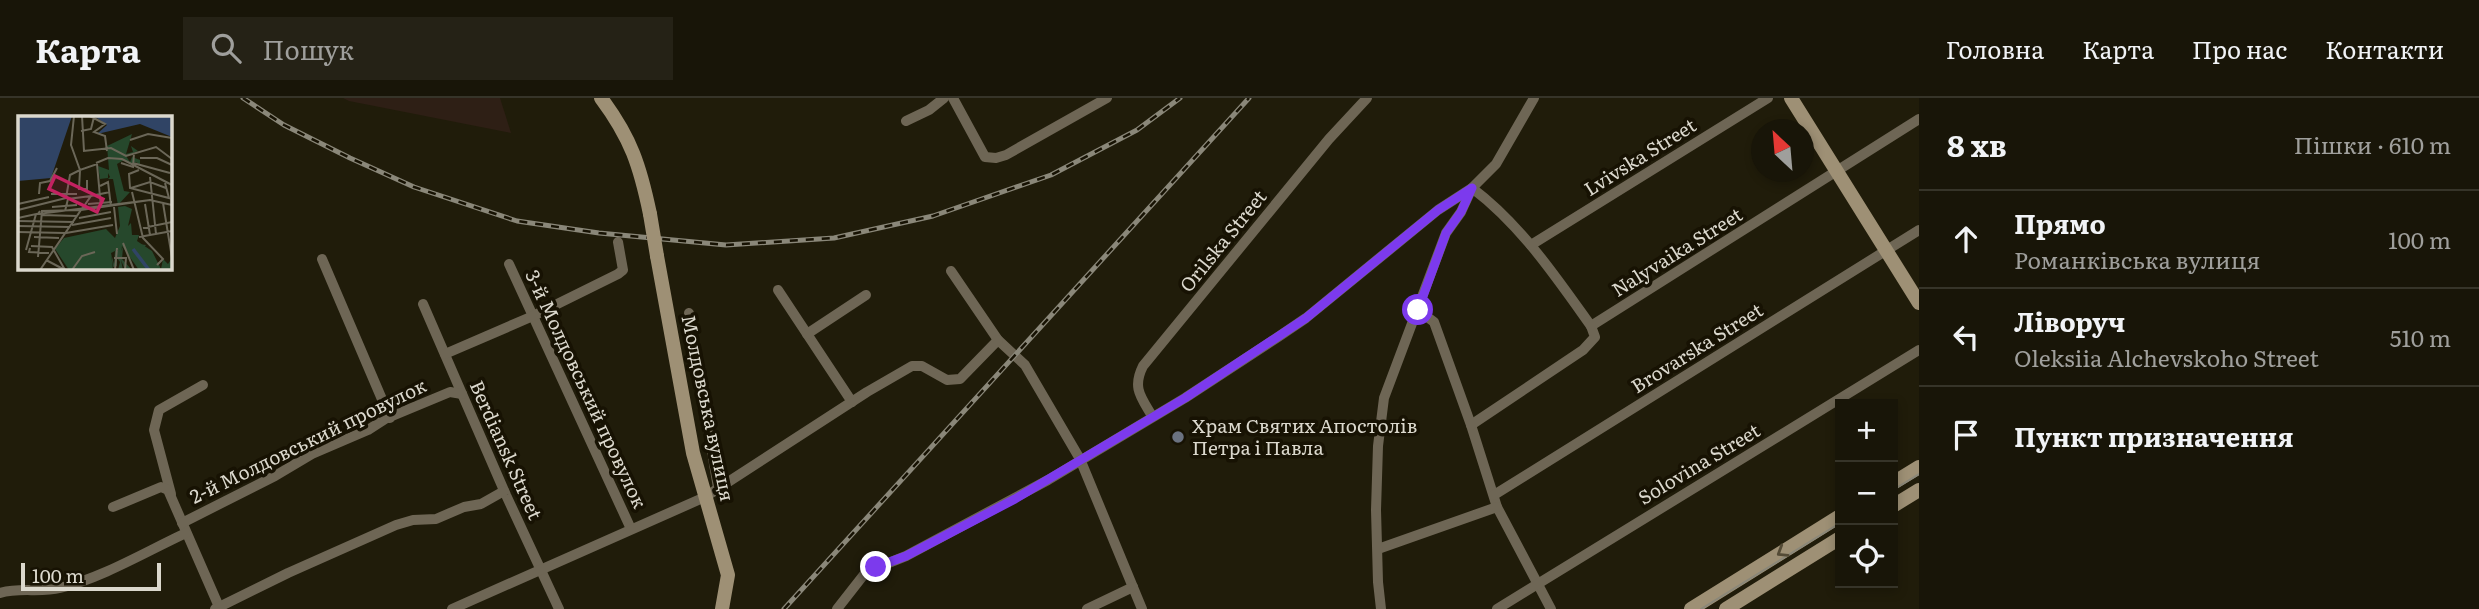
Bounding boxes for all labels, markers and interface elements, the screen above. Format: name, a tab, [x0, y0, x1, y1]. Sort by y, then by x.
search box	[183, 17, 673, 80]
text: Карта	[35, 24, 141, 73]
icon: search	[207, 29, 245, 67]
text: Пошук	[263, 29, 354, 68]
text: Головна	[1946, 31, 2044, 66]
text: Карта	[2082, 31, 2154, 66]
text: Про нас	[2192, 31, 2287, 66]
text: Контакти	[2325, 31, 2444, 66]
street label: Lvivska Street	[1578, 110, 1701, 202]
inset map	[18, 116, 172, 270]
north arrow	[1751, 119, 1814, 182]
text: 8 хв	[1947, 122, 2007, 166]
text: Пішки · 610 m	[2294, 127, 2451, 161]
street label: Orilska Street	[1172, 183, 1273, 298]
street label: Nalyvaika Street	[1606, 200, 1747, 303]
text: Прямо	[2014, 203, 2106, 242]
icon: ahead	[1947, 220, 1985, 258]
text: 100 m	[2388, 222, 2451, 256]
text: Романківська вулиця	[2014, 242, 2260, 276]
street label: 3-й Молдовський провулок	[519, 265, 655, 513]
route start	[1402, 294, 1433, 325]
street label: Brovarska Street	[1625, 295, 1768, 399]
text: Ліворуч	[2014, 301, 2125, 340]
street label: Молдовська вулиця	[675, 312, 742, 504]
icon: left	[1947, 318, 1985, 356]
text: 510 m	[2390, 320, 2451, 354]
text: Oleksiia Alchevskoho Street	[2014, 340, 2319, 374]
street label: 2-й Молдовський провулок	[185, 370, 431, 510]
street label: Berdiansk Street	[464, 376, 550, 524]
map controls	[1835, 399, 1898, 588]
button: +	[1835, 399, 1898, 462]
place label: Храм Святих Апостолів Петра і Павла	[1192, 411, 1417, 461]
street label: Solovina Street	[1632, 415, 1765, 511]
icon: arrive	[1947, 416, 1985, 454]
text: Пункт призначення	[2014, 416, 2294, 455]
marker: Храм Святих Апостолів Петра і Павла	[1170, 429, 1186, 445]
button: −	[1835, 462, 1898, 525]
button: locate	[1835, 525, 1898, 588]
one-way arrow	[1777, 543, 1790, 556]
route end	[860, 551, 891, 582]
scale bar	[21, 560, 161, 592]
text: 100 m	[32, 561, 84, 589]

